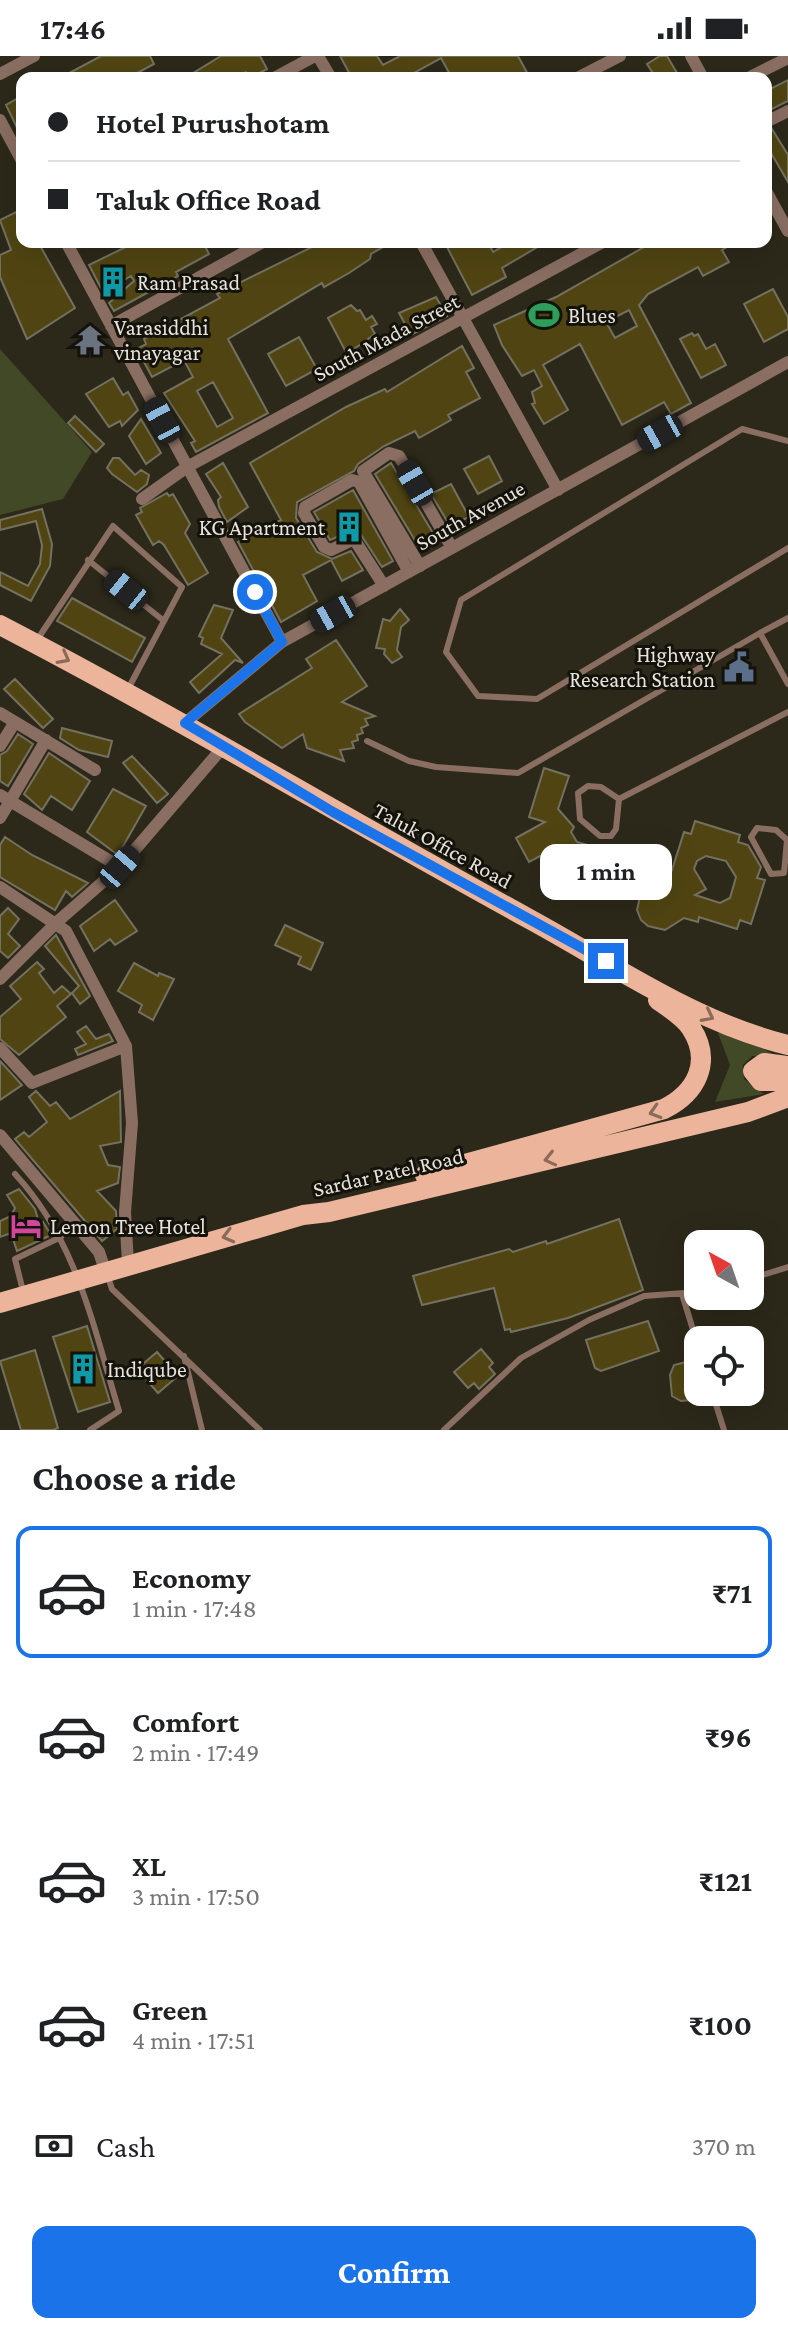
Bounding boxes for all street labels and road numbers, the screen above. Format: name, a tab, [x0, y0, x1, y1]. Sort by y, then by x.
street label: South Mada Street	[309, 288, 464, 387]
street label: South Avenue	[411, 475, 529, 556]
street label: Taluk Office Road	[369, 797, 516, 894]
street label: Sardar Patel Road	[310, 1143, 466, 1202]

